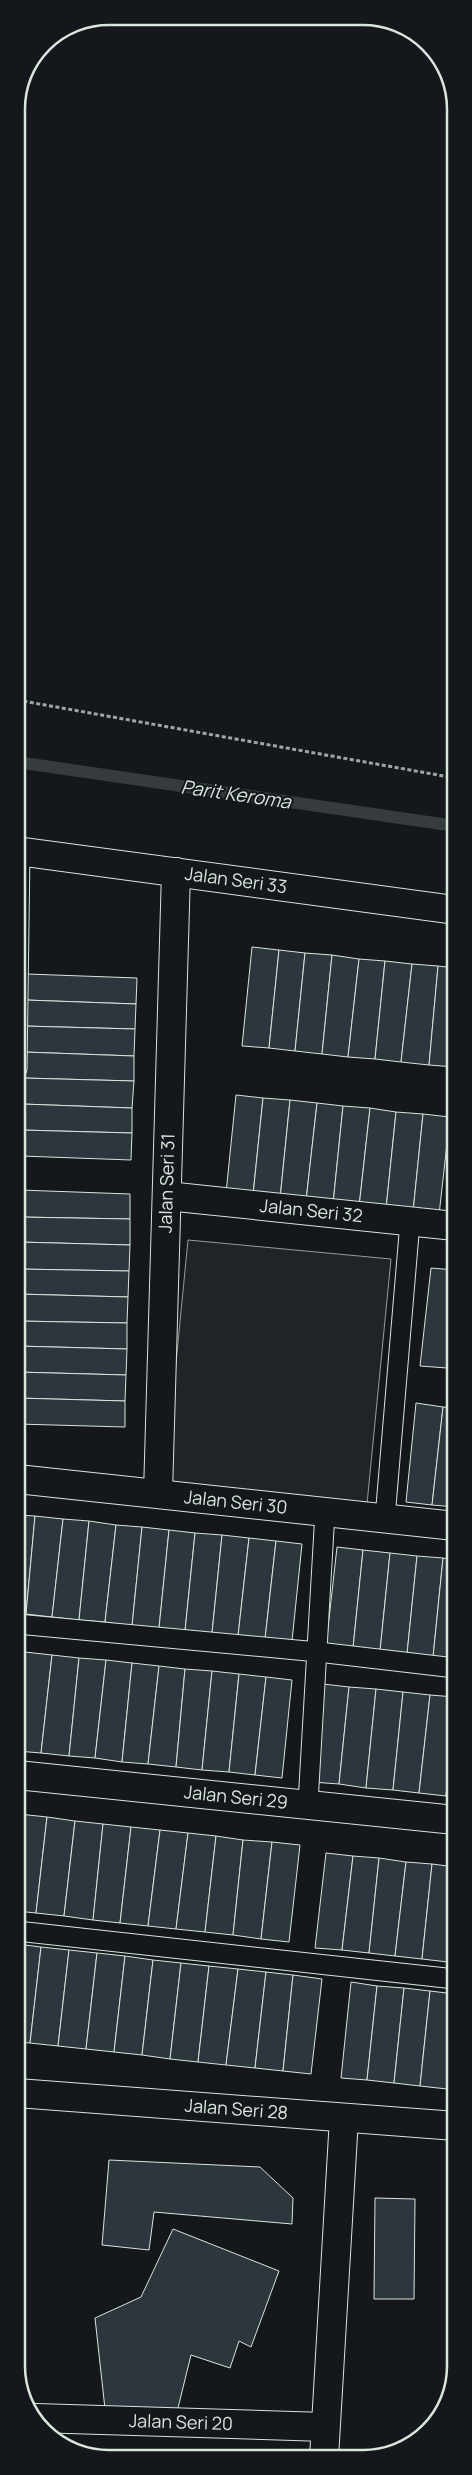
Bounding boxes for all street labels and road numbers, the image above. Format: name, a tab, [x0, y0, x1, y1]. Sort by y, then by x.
street label: Jalan Seri 33	[184, 861, 289, 898]
street label: Jalan Seri 31	[153, 1133, 179, 1233]
street label: Jalan Seri 32	[259, 1193, 364, 1227]
street label: Jalan Seri 30	[183, 1484, 289, 1519]
street label: Jalan Seri 29	[183, 1779, 289, 1814]
street label: Jalan Seri 28	[184, 2093, 289, 2124]
street label: Jalan Seri 20	[129, 2408, 233, 2435]

